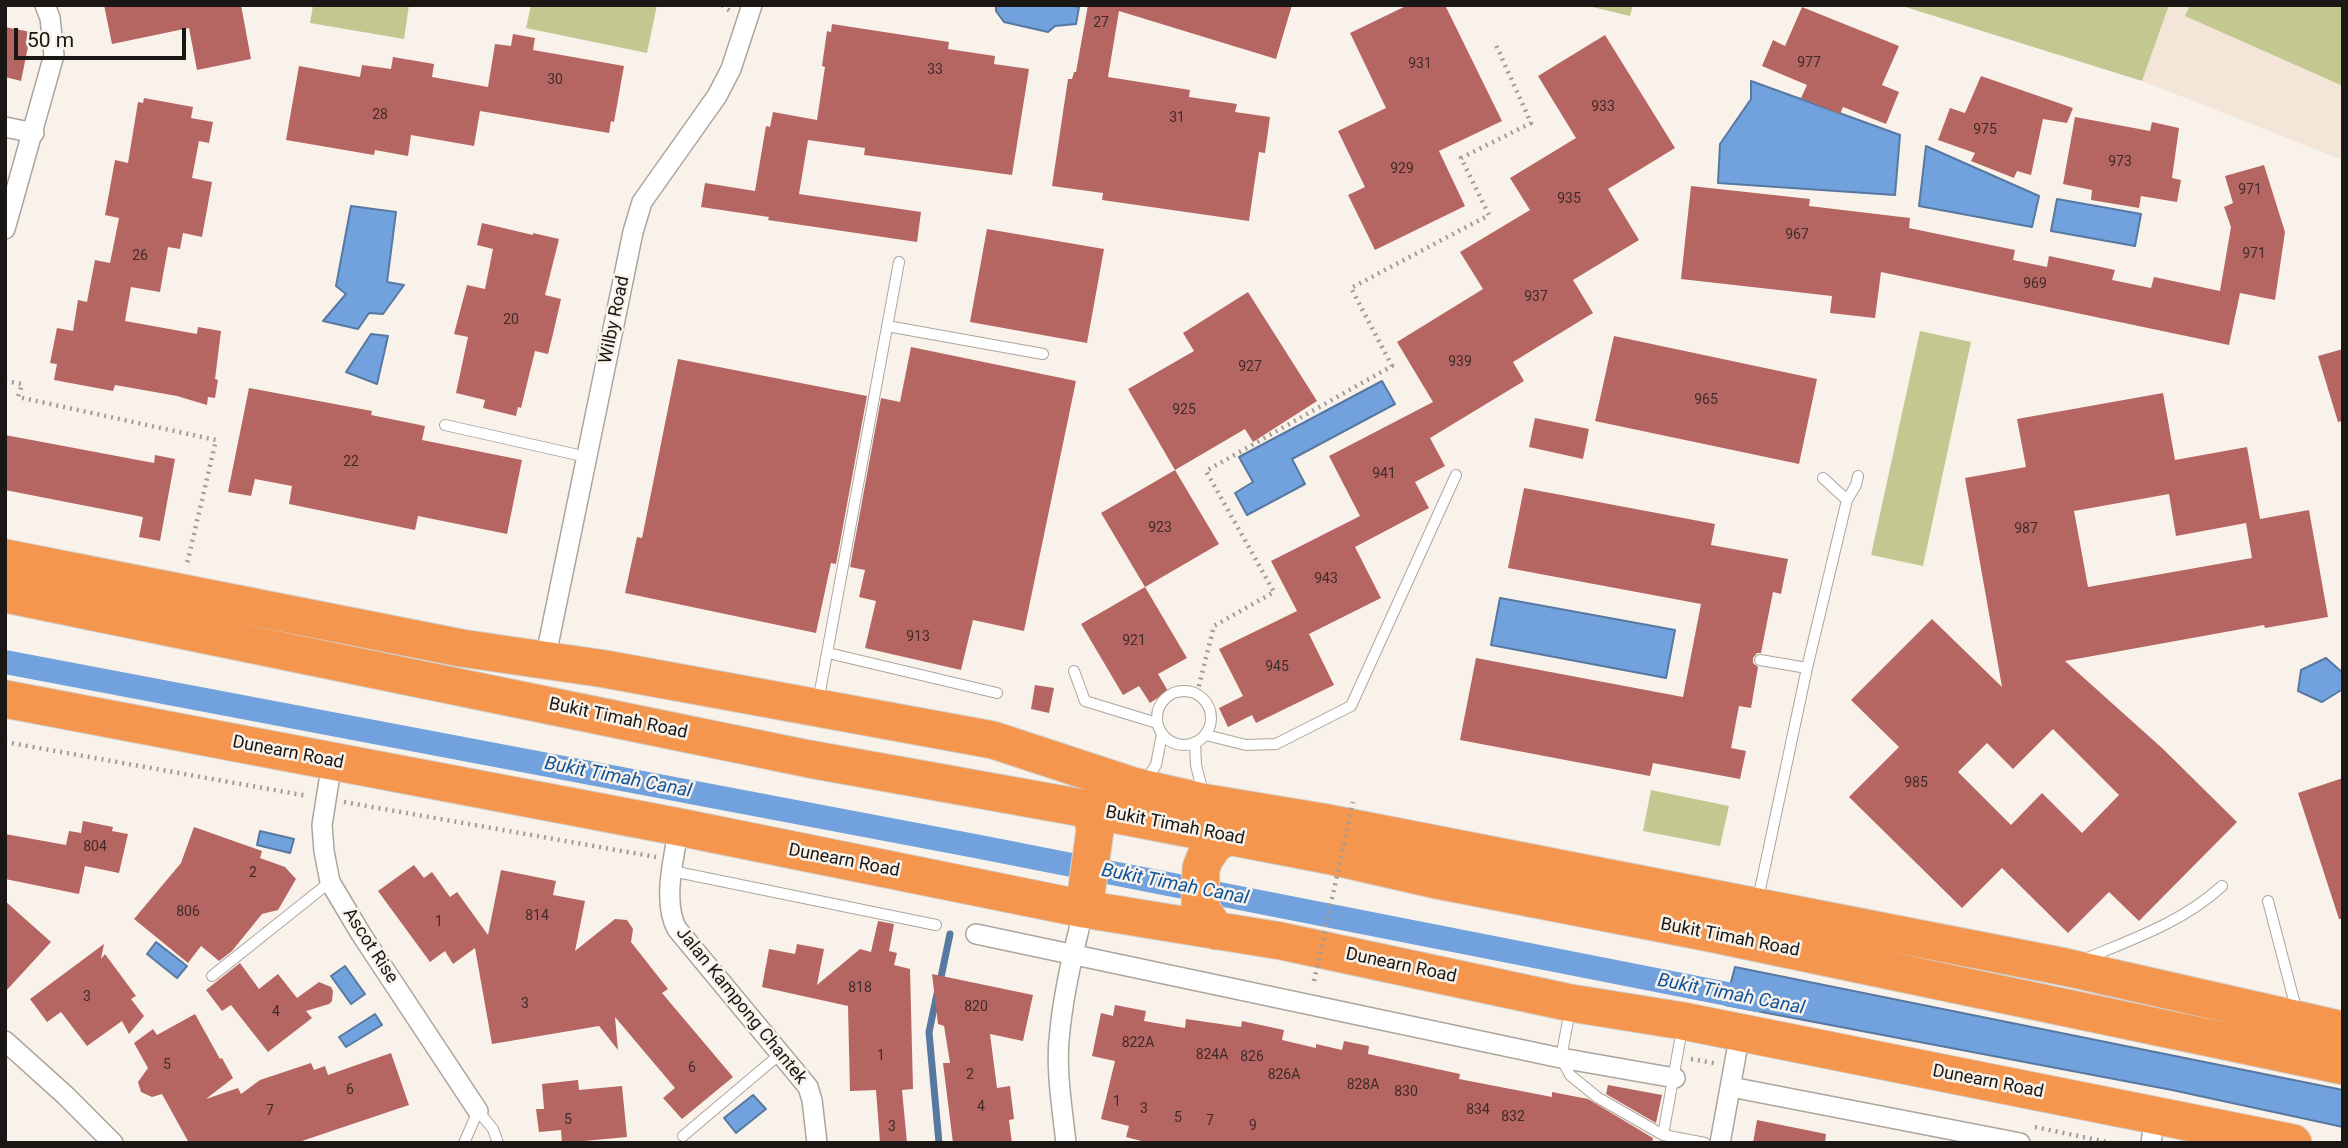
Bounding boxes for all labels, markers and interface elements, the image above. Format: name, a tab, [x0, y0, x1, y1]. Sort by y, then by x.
scale bar	[18, 14, 189, 58]
house number: 27	[1093, 15, 1109, 31]
text: 50 m	[27, 28, 74, 52]
house number: 977	[1797, 55, 1821, 71]
house number: 931	[1408, 56, 1432, 72]
house number: 33	[927, 62, 943, 78]
house number: 30	[547, 72, 563, 88]
house number: 933	[1591, 99, 1615, 115]
house number: 28	[372, 107, 388, 123]
house number: 31	[1169, 110, 1185, 126]
house number: 975	[1973, 122, 1997, 138]
house number: 973	[2108, 154, 2132, 170]
house number: 929	[1390, 161, 1414, 177]
house number: 971	[2238, 182, 2262, 198]
house number: 935	[1557, 191, 1581, 207]
house number: 967	[1785, 227, 1809, 243]
house number: 971	[2242, 246, 2266, 262]
house number: 26	[132, 248, 148, 264]
street label: Wilby Road	[595, 274, 635, 366]
house number: 969	[2023, 276, 2047, 292]
house number: 937	[1524, 289, 1548, 305]
house number: 20	[503, 312, 519, 328]
house number: 939	[1448, 354, 1472, 370]
house number: 927	[1238, 359, 1262, 375]
house number: 965	[1694, 392, 1718, 408]
house number: 925	[1172, 402, 1196, 418]
house number: 22	[343, 454, 359, 470]
house number: 941	[1372, 466, 1396, 482]
house number: 923	[1148, 520, 1172, 536]
house number: 987	[2014, 521, 2038, 537]
house number: 943	[1314, 571, 1338, 587]
house number: 913	[906, 629, 930, 645]
house number: 921	[1122, 633, 1146, 649]
house number: 945	[1265, 659, 1289, 675]
street label: Bukit Timah Road	[547, 694, 689, 744]
street label: Dunearn Road	[231, 732, 345, 774]
water label: Bukit Timah Canal	[543, 753, 693, 803]
house number: 985	[1904, 775, 1928, 791]
street label: Bukit Timah Road	[1104, 802, 1246, 850]
house number: 804	[83, 839, 107, 855]
street label: Dunearn Road	[787, 840, 901, 882]
water label: Bukit Timah Canal	[1100, 860, 1250, 910]
house number: 2	[249, 865, 257, 881]
house number: 806	[176, 904, 200, 920]
street label: Ascot Rise	[338, 904, 402, 988]
house number: 814	[525, 908, 549, 924]
house number: 1	[435, 914, 443, 930]
street label: Bukit Timah Road	[1659, 914, 1801, 962]
street label: Jalan Kampong Chantek	[671, 923, 811, 1089]
street label: Dunearn Road	[1344, 944, 1458, 988]
water label: Bukit Timah Canal	[1656, 970, 1806, 1020]
house number: 818	[848, 980, 872, 996]
house number: 3	[83, 989, 91, 1005]
house number: 3	[521, 996, 529, 1012]
house number: 820	[964, 999, 988, 1015]
house number: 4	[272, 1004, 280, 1020]
house number: 822A	[1122, 1035, 1154, 1051]
house number: 824A	[1196, 1047, 1228, 1063]
house number: 1	[877, 1048, 885, 1064]
house number: 826	[1240, 1049, 1264, 1065]
house number: 5	[163, 1057, 171, 1073]
house number: 6	[688, 1060, 696, 1076]
street label: Dunearn Road	[1931, 1061, 2045, 1103]
house number: 2	[966, 1067, 974, 1083]
house number: 826A	[1268, 1067, 1300, 1083]
house number: 828A	[1347, 1077, 1379, 1093]
house number: 6	[346, 1082, 354, 1098]
house number: 830	[1394, 1084, 1418, 1100]
house number: 1	[1113, 1094, 1121, 1110]
house number: 4	[977, 1099, 985, 1115]
house number: 3	[1140, 1101, 1148, 1117]
house number: 834	[1466, 1102, 1490, 1118]
house number: 7	[266, 1103, 274, 1119]
house number: 832	[1501, 1109, 1525, 1125]
house number: 5	[1174, 1110, 1182, 1126]
house number: 5	[564, 1112, 572, 1128]
house number: 7	[1206, 1113, 1214, 1129]
house number: 9	[1249, 1118, 1257, 1134]
house number: 3	[888, 1119, 896, 1135]

